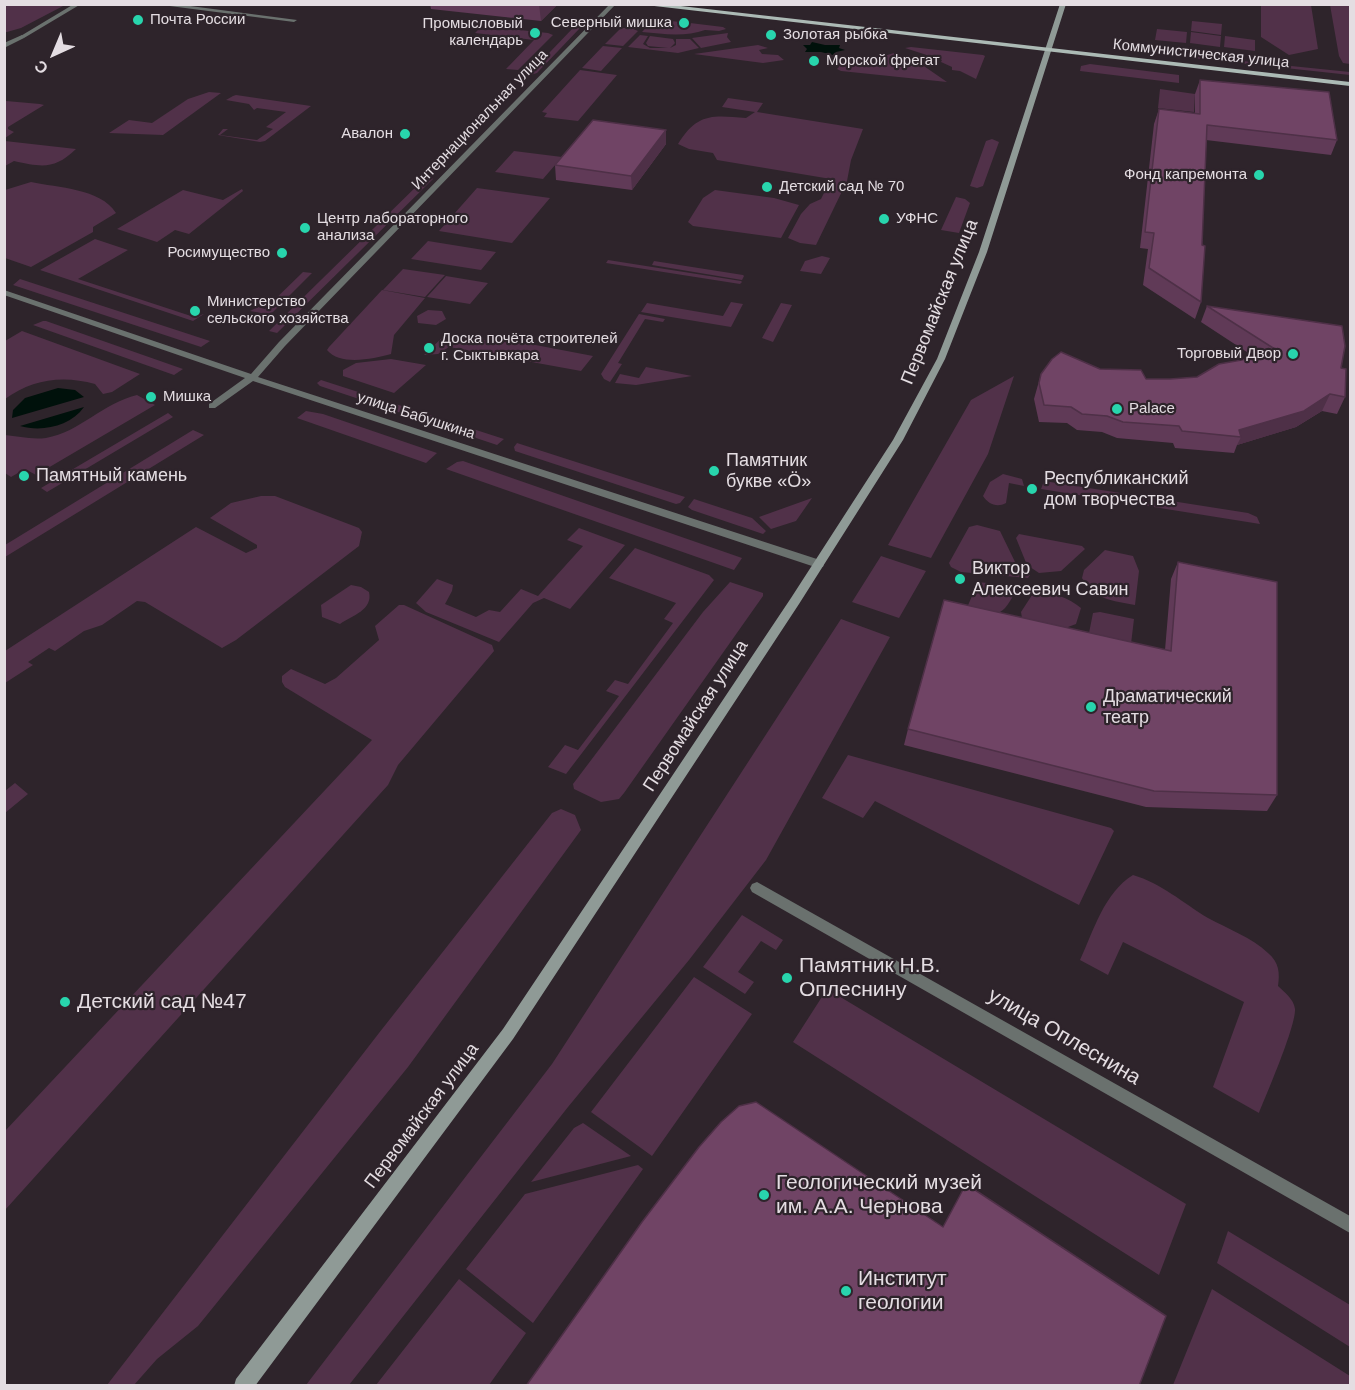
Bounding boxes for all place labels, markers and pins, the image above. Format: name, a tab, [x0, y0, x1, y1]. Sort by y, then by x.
place label: Почта России	[150, 11, 245, 29]
marker: Почта России	[131, 13, 145, 27]
place label: Северный мишка	[551, 14, 672, 32]
place label: Промысловый календарь	[423, 15, 523, 50]
marker: Северный мишка	[677, 16, 691, 30]
marker: Промысловый календарь	[528, 26, 542, 40]
place label: Золотая рыбка	[783, 26, 887, 44]
marker: Золотая рыбка	[764, 28, 778, 42]
place label: Морской фрегат	[826, 52, 940, 70]
marker: Морской фрегат	[807, 54, 821, 68]
place label: Авалон	[341, 125, 393, 143]
marker: Авалон	[398, 127, 412, 141]
place label: Фонд капремонта	[1124, 166, 1247, 184]
marker: Фонд капремонта	[1252, 168, 1266, 182]
place label: Детский сад № 70	[779, 178, 904, 196]
marker: Детский сад № 70	[760, 180, 774, 194]
place label: Центр лабораторного анализа	[317, 210, 468, 245]
place label: УФНС	[896, 210, 938, 228]
marker: УФНС	[877, 212, 891, 226]
marker: Центр лабораторного анализа	[298, 221, 312, 235]
place label: Росимущество	[167, 244, 270, 262]
marker: Росимущество	[275, 246, 289, 260]
place label: Министерство сельского хозяйства	[207, 293, 349, 328]
marker: Министерство сельского хозяйства	[188, 304, 202, 318]
place label: Доска почёта строителей г. Сыктывкара	[441, 330, 618, 365]
marker: Доска почёта строителей г. Сыктывкара	[422, 341, 436, 355]
place label: Торговый Двор	[1177, 345, 1281, 363]
marker: Торговый Двор	[1286, 347, 1300, 361]
place label: Мишка	[163, 388, 211, 406]
marker: Мишка	[144, 390, 158, 404]
place label: Palace	[1129, 400, 1175, 418]
marker: Palace	[1110, 402, 1124, 416]
place label: Памятник букве «Ӧ»	[726, 450, 811, 492]
marker: Памятник букве «Ӧ»	[707, 464, 721, 478]
place label: Памятный камень	[36, 465, 187, 487]
place label: Республиканский дом творчества	[1044, 468, 1188, 510]
marker: Памятный камень	[17, 469, 31, 483]
marker: Республиканский дом творчества	[1025, 482, 1039, 496]
place label: Виктор Алексеевич Савин	[972, 558, 1128, 600]
marker: Виктор Алексеевич Савин	[953, 572, 967, 586]
place label: Драматический театр	[1103, 686, 1232, 728]
marker: Драматический театр	[1084, 700, 1098, 714]
place label: Памятник Н.В. Оплеснину	[799, 953, 940, 1003]
marker: Памятник Н.В. Оплеснину	[780, 971, 794, 985]
place label: Детский сад №47	[77, 989, 247, 1015]
marker: Детский сад №47	[58, 995, 72, 1009]
place label: Геологический музей им. А.А. Чернова	[776, 1170, 982, 1220]
marker: Геологический музей им. А.А. Чернова	[757, 1188, 771, 1202]
place label: Институт геологии	[858, 1266, 947, 1316]
marker: Институт геологии	[839, 1284, 853, 1298]

